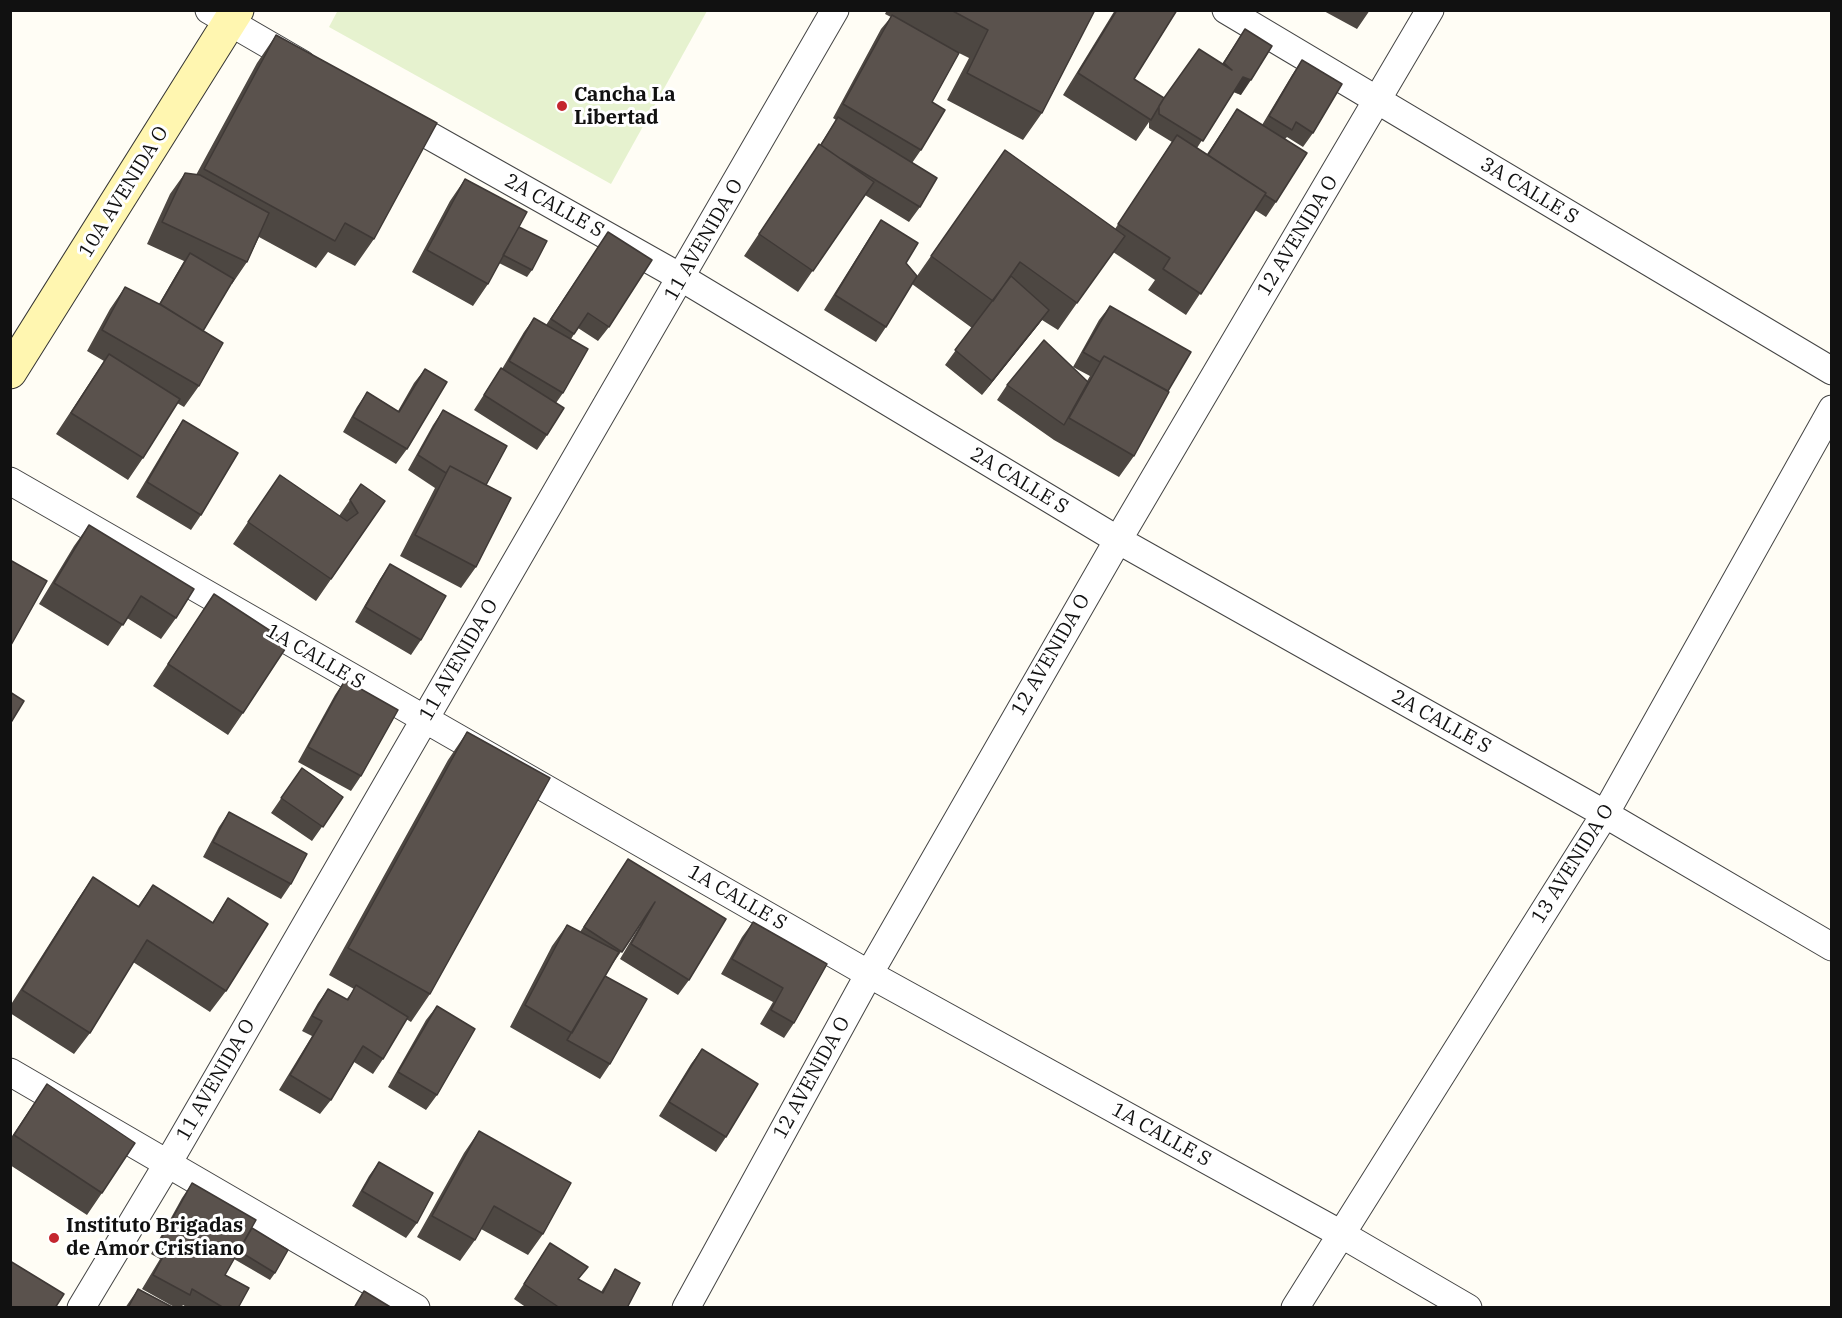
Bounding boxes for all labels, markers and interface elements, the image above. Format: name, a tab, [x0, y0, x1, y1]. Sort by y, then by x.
place label: Cancha La Libertad	[574, 83, 676, 130]
marker: Cancha La Libertad	[555, 99, 569, 113]
street label: 10A AVENIDA O	[74, 122, 174, 262]
street label: 3A CALLE S	[1476, 152, 1582, 230]
street label: 2A CALLE S	[500, 169, 608, 243]
street label: 12 AVENIDA O	[1253, 171, 1343, 301]
street label: 11 AVENIDA O	[660, 175, 748, 305]
street label: 2A CALLE S	[966, 442, 1072, 520]
street label: 12 AVENIDA O	[1007, 590, 1095, 720]
street label: 11 AVENIDA O	[415, 595, 503, 725]
street label: 1A CALLE S	[261, 619, 369, 695]
street label: 2A CALLE S	[1387, 685, 1495, 759]
street label: 13 AVENIDA O	[1527, 800, 1619, 928]
street label: 1A CALLE S	[683, 860, 791, 936]
street label: 12 AVENIDA O	[768, 1013, 856, 1143]
street label: 11 AVENIDA O	[172, 1015, 260, 1145]
street label: 1A CALLE S	[1107, 1098, 1215, 1172]
place label: Instituto Brigadas de Amor Cristiano	[66, 1214, 244, 1261]
marker: Instituto Brigadas de Amor Cristiano	[47, 1231, 61, 1245]

